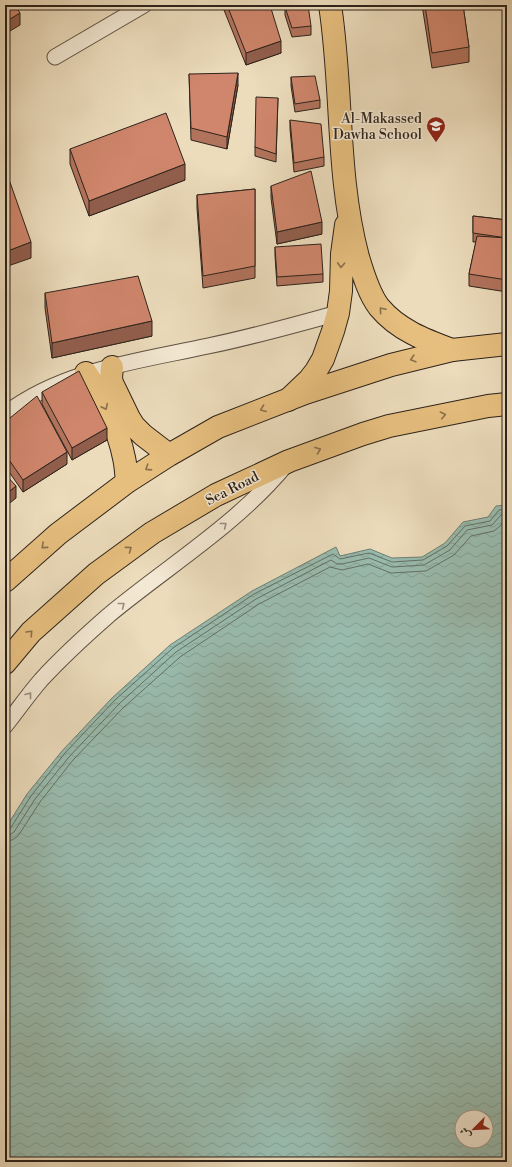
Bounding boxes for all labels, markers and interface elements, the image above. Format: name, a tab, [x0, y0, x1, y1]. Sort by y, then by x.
place label: Al-Makassed Dawha School	[333, 110, 422, 144]
school or university icon: Al-Makassed Dawha School	[425, 115, 447, 143]
one-way arrow	[337, 262, 346, 268]
one-way arrow	[380, 307, 387, 315]
one-way arrow	[410, 354, 417, 363]
one-way arrow	[101, 403, 108, 410]
one-way arrow	[260, 404, 267, 412]
one-way arrow	[440, 412, 446, 420]
one-way arrow	[314, 446, 321, 454]
one-way arrow	[145, 463, 152, 471]
street label: Sea Road	[203, 468, 262, 510]
one-way arrow	[220, 522, 227, 529]
one-way arrow	[42, 541, 49, 548]
one-way arrow	[125, 547, 132, 554]
one-way arrow	[118, 603, 125, 610]
one-way arrow	[26, 630, 33, 638]
one-way arrow	[24, 693, 31, 700]
north arrow	[454, 1109, 494, 1149]
text: ش	[457, 1125, 474, 1140]

